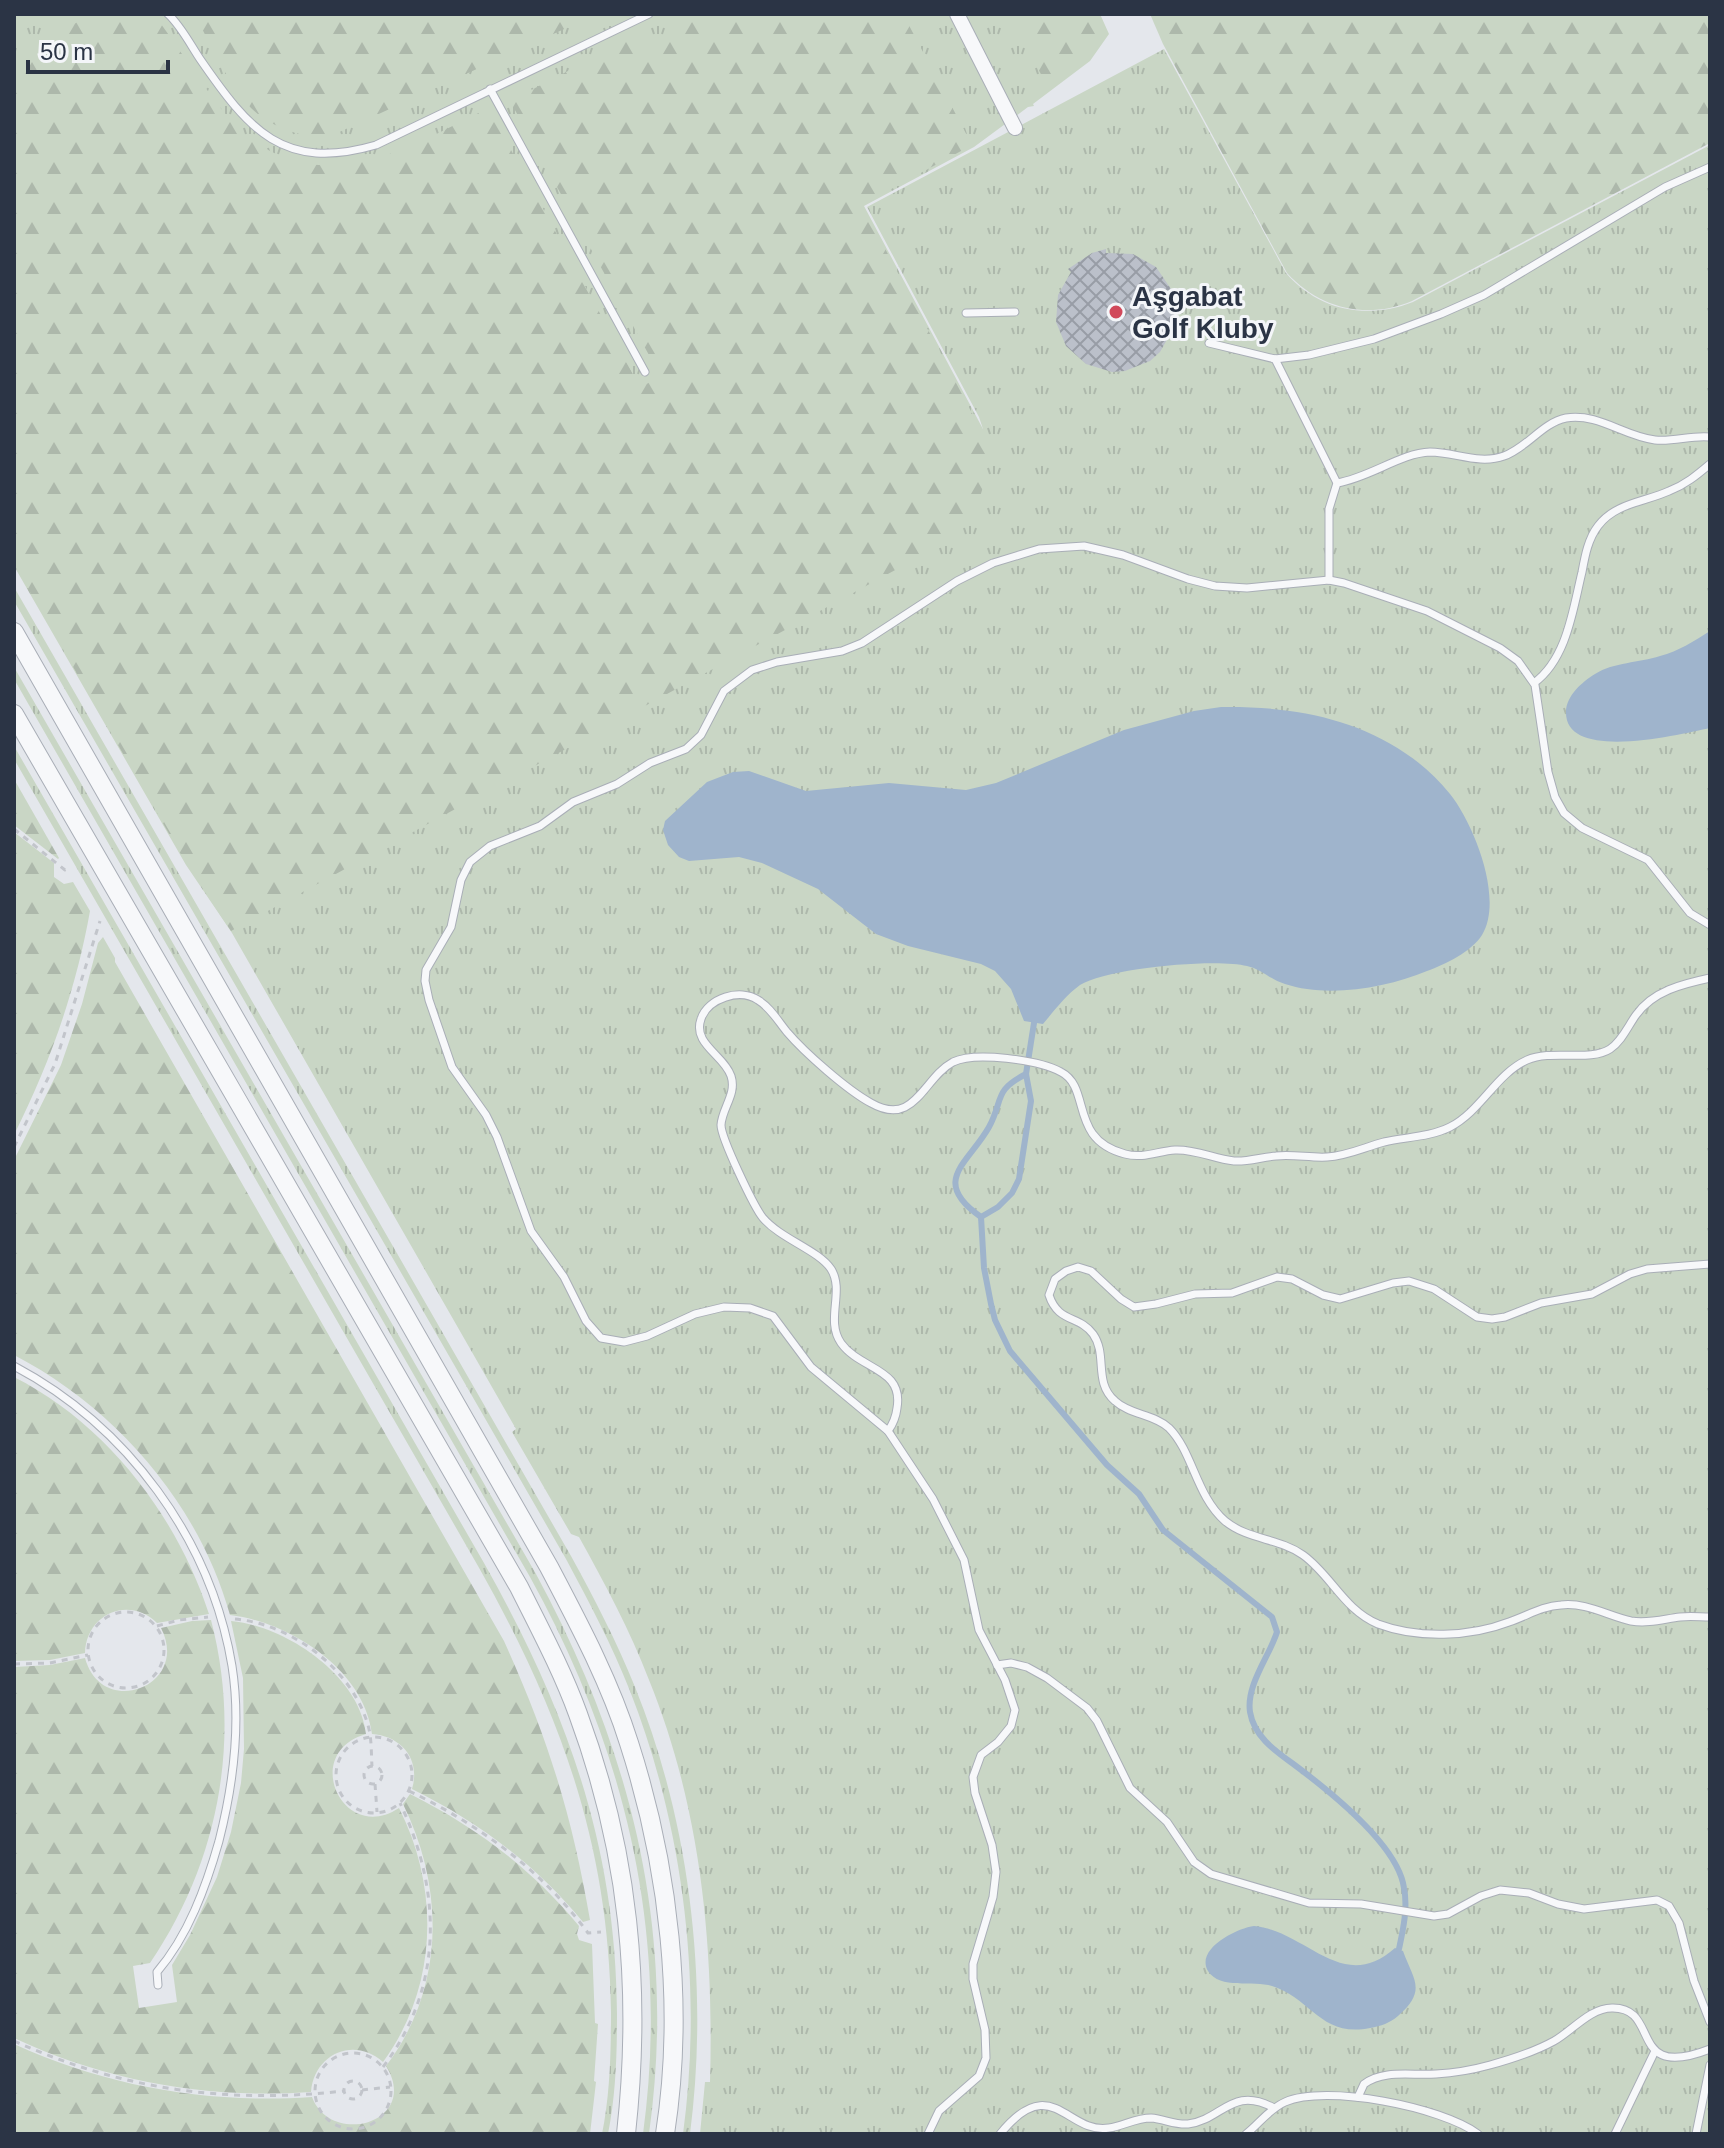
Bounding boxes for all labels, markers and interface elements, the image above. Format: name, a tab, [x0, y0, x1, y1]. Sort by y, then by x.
scale bar	[28, 24, 168, 74]
text: 50 m	[40, 38, 93, 65]
place label: Aşgabat Golf Kluby	[1132, 281, 1274, 344]
marker: Aşgabat Golf Kluby	[1107, 303, 1125, 321]

